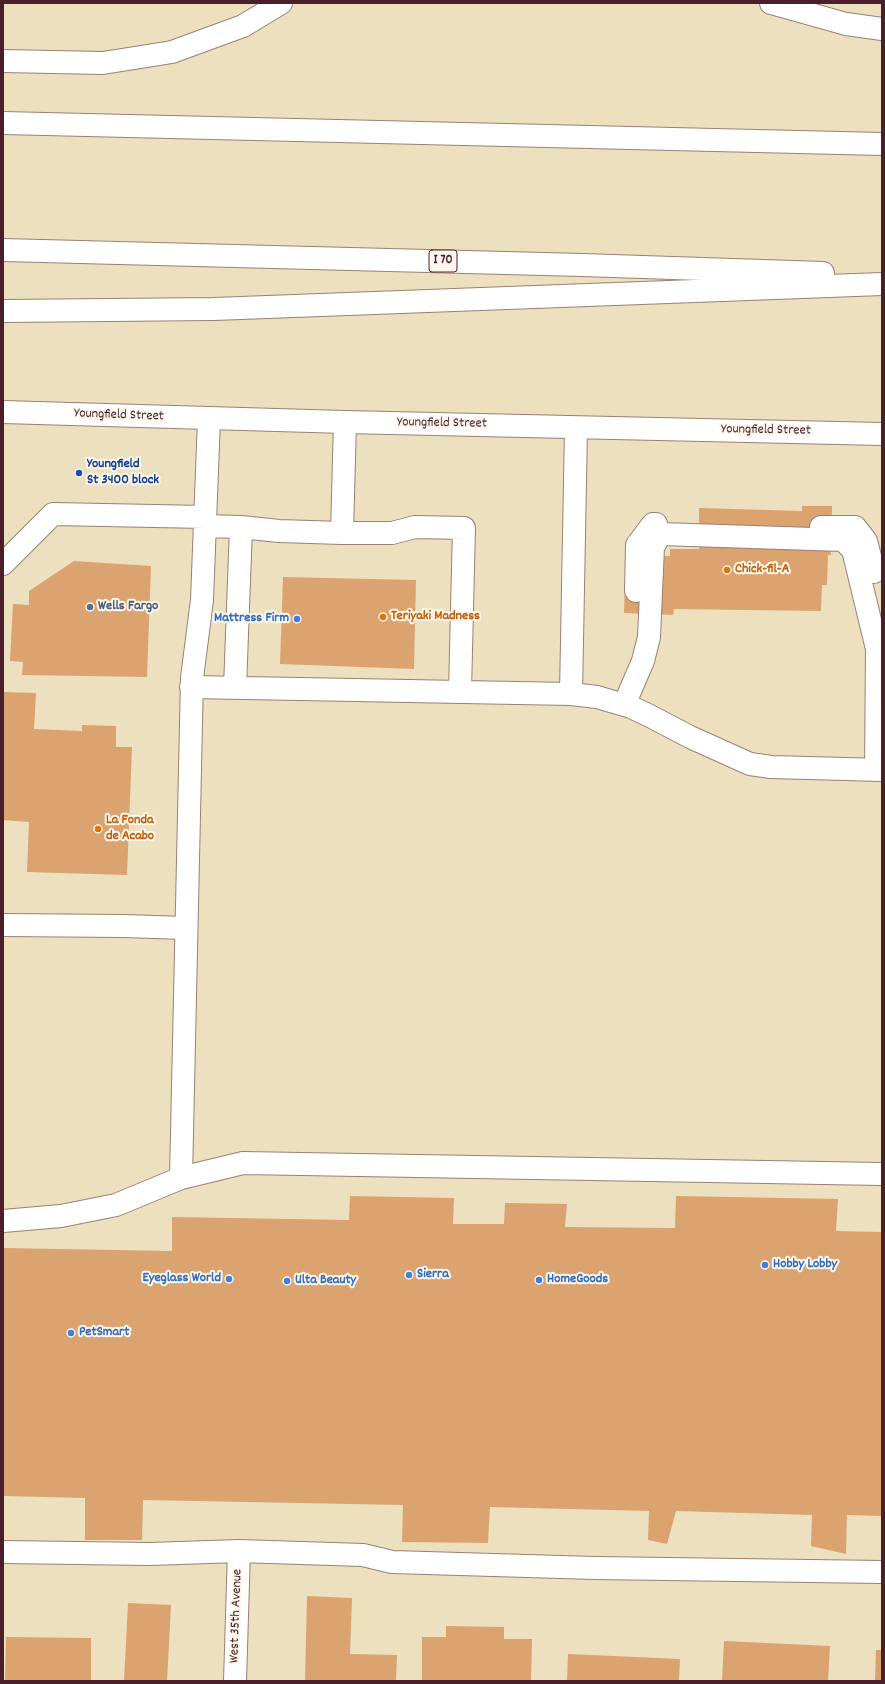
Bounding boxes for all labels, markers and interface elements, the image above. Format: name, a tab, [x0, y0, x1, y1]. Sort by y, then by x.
road number: I 70	[429, 250, 457, 272]
street label: Youngfield Street	[74, 406, 164, 426]
street label: Youngfield Street	[397, 415, 487, 433]
street label: Youngfield Street	[721, 422, 811, 440]
place label: Youngfield St 3400 block	[87, 457, 159, 490]
marker: Youngfield St 3400 block	[74, 468, 84, 478]
place label: Chick-fil-A	[735, 562, 789, 578]
marker: Chick-fil-A	[722, 565, 732, 575]
place label: Wells Fargo	[98, 599, 158, 615]
marker: Wells Fargo	[85, 602, 95, 612]
place label: Teriyaki Madness	[391, 609, 480, 625]
place label: Mattress Firm	[214, 611, 289, 627]
marker: Teriyaki Madness	[378, 612, 388, 622]
marker: Mattress Firm	[292, 614, 302, 624]
place label: La Fonda de Acabo	[106, 813, 154, 846]
marker: La Fonda de Acabo	[93, 824, 103, 834]
place label: Hobby Lobby	[773, 1257, 837, 1273]
marker: Hobby Lobby	[760, 1260, 770, 1270]
place label: Sierra	[417, 1267, 449, 1283]
marker: Sierra	[404, 1270, 414, 1280]
place label: Eyeglass World	[142, 1271, 221, 1287]
place label: HomeGoods	[547, 1272, 608, 1288]
place label: Ulta Beauty	[295, 1273, 356, 1289]
marker: Eyeglass World	[224, 1274, 234, 1284]
marker: HomeGoods	[534, 1275, 544, 1285]
marker: Ulta Beauty	[282, 1276, 292, 1286]
place label: PetSmart	[79, 1325, 129, 1341]
marker: PetSmart	[66, 1328, 76, 1338]
street label: West 35th Avenue	[227, 1569, 247, 1663]

